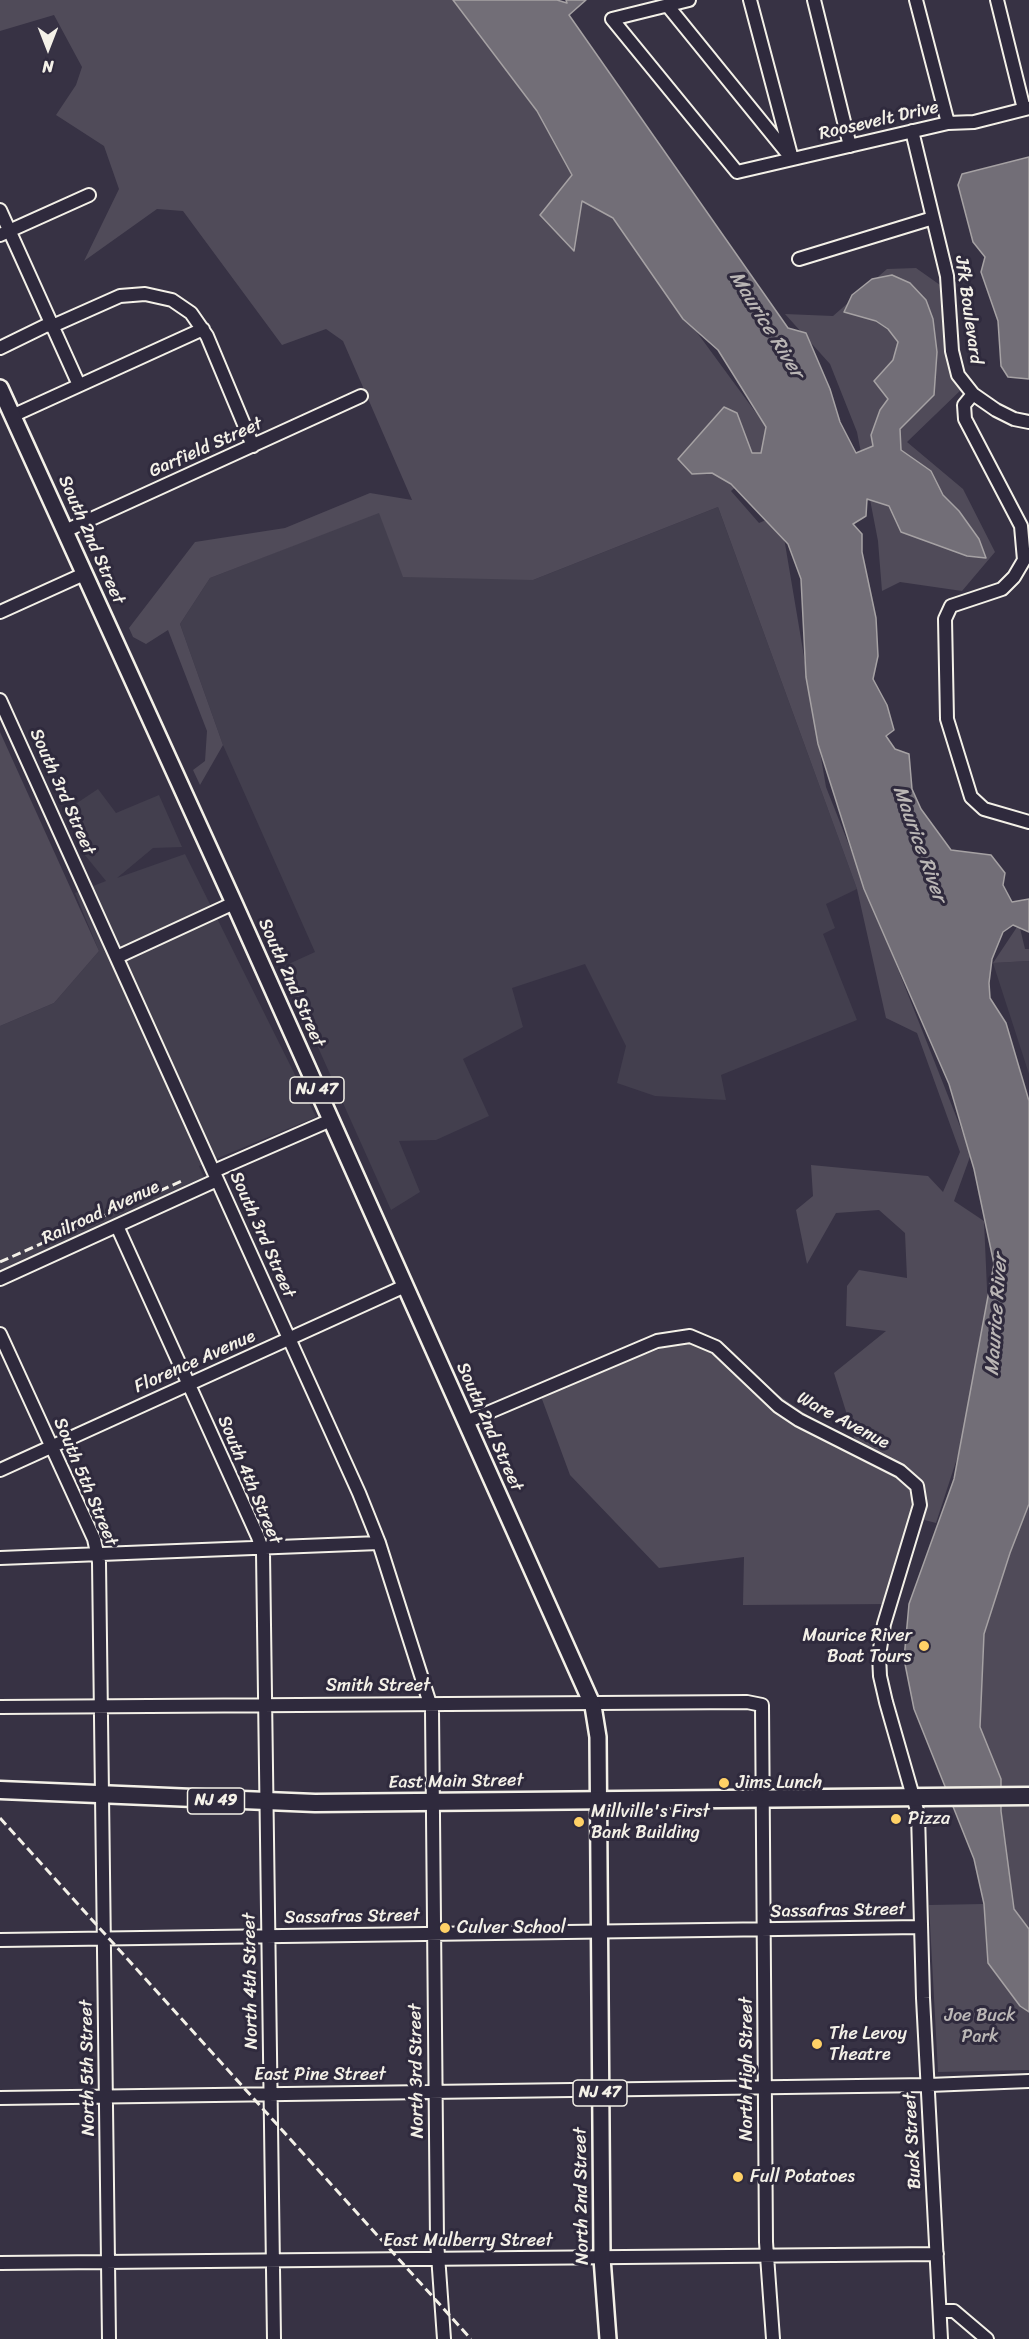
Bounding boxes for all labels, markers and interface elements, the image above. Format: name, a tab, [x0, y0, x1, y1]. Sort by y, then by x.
north arrow	[18, 18, 78, 78]
text: N	[42, 52, 54, 81]
street label: Roosevelt Drive	[817, 97, 941, 145]
street label: Jfk Boulevard	[950, 255, 986, 365]
water label: Maurice River	[724, 267, 808, 383]
street label: Garfield Street	[146, 413, 266, 483]
street label: South 2nd Street	[53, 472, 129, 608]
street label: South 3rd Street	[25, 726, 99, 858]
water label: Maurice River	[887, 783, 951, 905]
street label: South 2nd Street	[253, 915, 329, 1051]
road number: NJ 47	[290, 1077, 344, 1103]
street label: South 3rd Street	[225, 1169, 299, 1301]
street label: Railroad Avenue	[39, 1176, 163, 1250]
water label: Maurice River	[981, 1253, 1013, 1377]
street label: Florence Avenue	[131, 1326, 259, 1398]
street label: South 2nd Street	[451, 1359, 527, 1495]
street label: Ware Avenue	[793, 1388, 893, 1454]
street label: South 4th Street	[212, 1412, 286, 1548]
street label: South 5th Street	[48, 1415, 122, 1549]
place label: Maurice River Boat Tours	[802, 1625, 912, 1668]
marker: Maurice River Boat Tours	[917, 1639, 931, 1653]
street label: Smith Street	[326, 1675, 430, 1697]
street label: East Main Street	[388, 1770, 524, 1794]
place label: Jims Lunch	[736, 1772, 822, 1794]
marker: Jims Lunch	[717, 1776, 731, 1790]
road number: NJ 49	[188, 1788, 244, 1814]
place label: Millville's First Bank Building	[591, 1801, 710, 1844]
place label: Pizza	[908, 1808, 950, 1830]
marker: Pizza	[889, 1812, 903, 1826]
marker: Millville's First Bank Building	[572, 1815, 586, 1829]
street label: Sassafras Street	[770, 1899, 906, 1923]
street label: Sassafras Street	[284, 1905, 420, 1929]
street label: North 4th Street	[239, 1913, 263, 2049]
place label: Culver School	[457, 1917, 566, 1939]
marker: Culver School	[438, 1921, 452, 1935]
street label: North High Street	[736, 1997, 758, 2141]
street label: North 5th Street	[76, 2000, 100, 2136]
street label: North 3rd Street	[405, 2003, 429, 2139]
park label: Joe Buck Park	[944, 2005, 1016, 2048]
place label: The Levoy Theatre	[829, 2023, 907, 2066]
marker: The Levoy Theatre	[810, 2037, 824, 2051]
street label: East Pine Street	[254, 2064, 386, 2086]
road number: NJ 47	[573, 2080, 627, 2106]
street label: Buck Street	[900, 2092, 926, 2190]
street label: North 2nd Street	[570, 2127, 594, 2265]
place label: Full Potatoes	[750, 2166, 855, 2188]
marker: Full Potatoes	[731, 2170, 745, 2184]
street label: East Mulberry Street	[383, 2230, 553, 2252]

